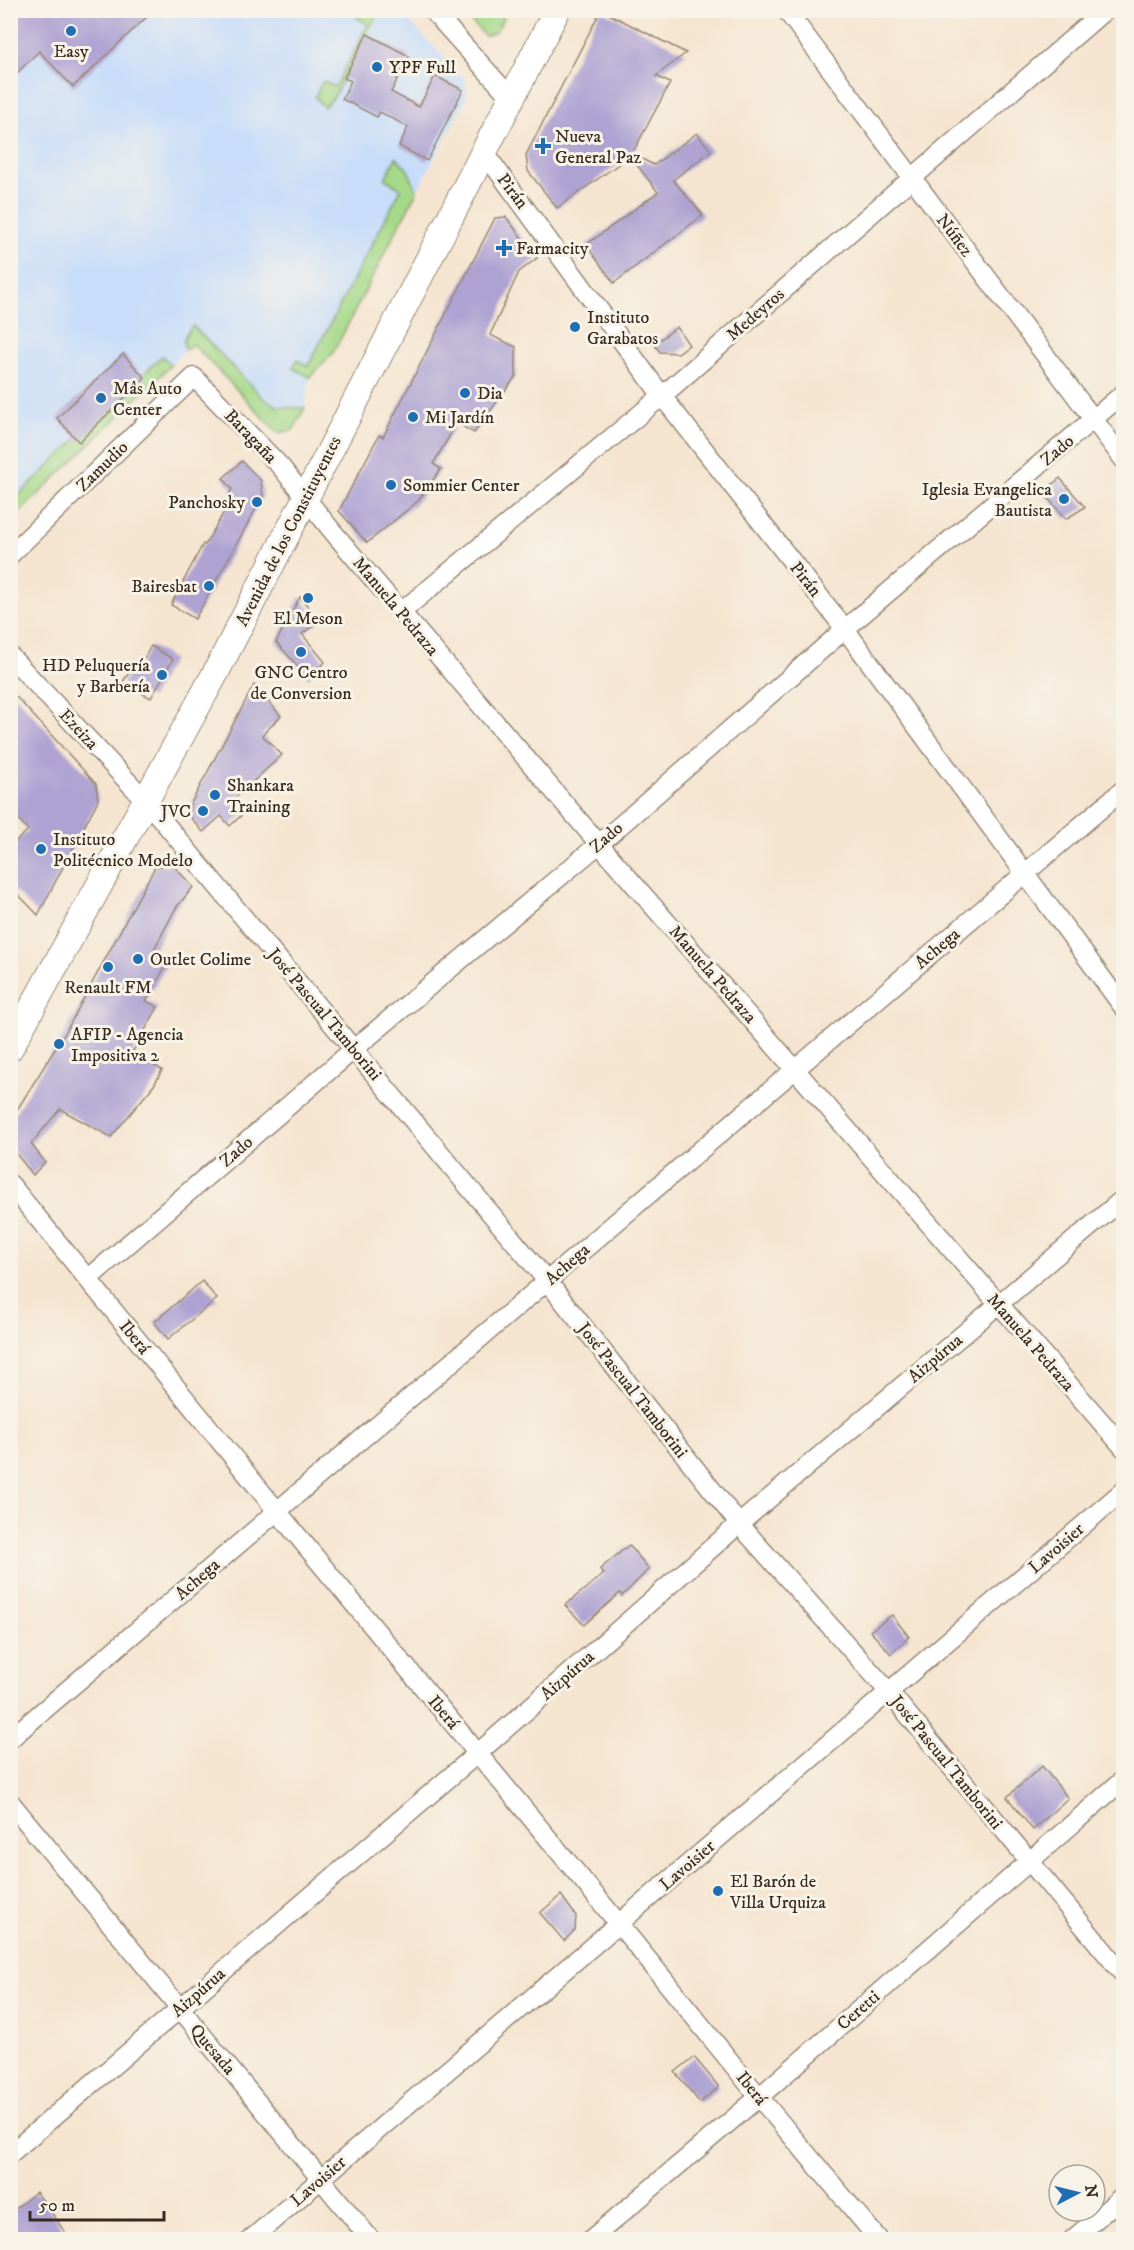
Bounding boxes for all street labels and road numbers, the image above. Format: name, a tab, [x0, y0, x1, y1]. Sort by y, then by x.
street label: Pirán	[492, 169, 533, 214]
street label: Núñez	[931, 210, 977, 261]
street label: Medeyros	[722, 283, 789, 346]
street label: Baragaña	[219, 405, 282, 469]
street label: Zado	[1036, 430, 1079, 471]
street label: Avenida de los Constituyentes	[231, 433, 347, 630]
street label: Zamudio	[72, 437, 133, 497]
street label: Manuela Pedraza	[347, 552, 443, 661]
street label: Pirán	[785, 558, 826, 602]
street label: Ezeiza	[54, 705, 103, 755]
street label: Zado	[585, 817, 628, 858]
street label: Manuela Pedraza	[664, 921, 761, 1029]
street label: Achega	[910, 923, 965, 974]
street label: José Pascual Tamborini	[261, 942, 386, 1085]
street label: Zado	[215, 1131, 258, 1172]
street label: Achega	[541, 1239, 595, 1290]
street label: Manuela Pedraza	[982, 1289, 1079, 1397]
street label: Iberá	[114, 1316, 155, 1359]
street label: José Pascual Tamborini	[571, 1317, 692, 1463]
street label: Aizpúrua	[904, 1329, 968, 1388]
street label: Lavoisier	[1024, 1518, 1089, 1579]
street label: Achega	[171, 1554, 225, 1605]
street label: Aizpúrua	[536, 1646, 600, 1705]
street label: José Pascual Tamborini	[884, 1690, 1007, 1834]
street label: Iberá	[423, 1691, 464, 1734]
street label: Lavoisier	[655, 1835, 720, 1896]
street label: Aizpúrua	[167, 1963, 231, 2022]
street label: Ceretti	[833, 1986, 885, 2035]
street label: Quesada	[185, 2020, 240, 2080]
street label: Iberá	[731, 2067, 772, 2110]
street label: Lavoisier	[286, 2151, 351, 2212]

